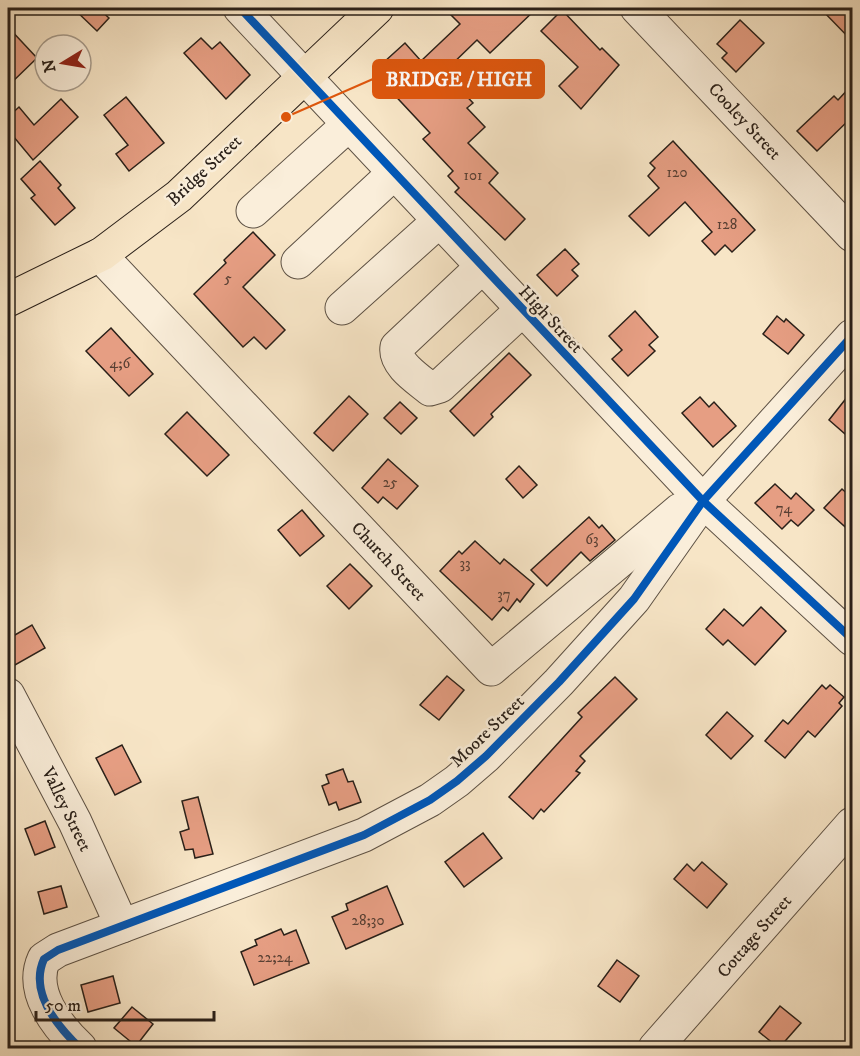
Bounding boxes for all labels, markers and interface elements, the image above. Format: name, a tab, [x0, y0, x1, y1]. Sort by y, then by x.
north arrow	[33, 33, 93, 93]
text: N	[38, 57, 60, 74]
callout: BRIDGE / HIGH	[373, 60, 544, 98]
text: BRIDGE / HIGH	[386, 68, 533, 93]
street label: Cooley Street	[703, 79, 786, 165]
street label: Bridge Street	[163, 130, 247, 211]
house number: 120	[667, 163, 687, 182]
house number: 101	[464, 166, 482, 185]
house number: 128	[717, 215, 737, 234]
house number: 5	[224, 269, 232, 288]
street label: High Street	[513, 281, 587, 358]
house number: 4;6	[110, 354, 132, 373]
house number: 25	[383, 473, 398, 492]
house number: 74	[776, 499, 793, 518]
street label: Church Street	[346, 518, 431, 606]
house number: 63	[585, 530, 599, 549]
house number: 33	[459, 554, 471, 573]
house number: 37	[497, 585, 511, 604]
street label: Moore Street	[446, 691, 529, 772]
street label: Valley Street	[36, 763, 96, 855]
street label: Cottage Street	[713, 891, 797, 983]
house number: 28;30	[352, 911, 384, 930]
house number: 22;24	[257, 948, 293, 967]
scale bar	[36, 984, 214, 1022]
text: 50 m	[45, 995, 81, 1017]

